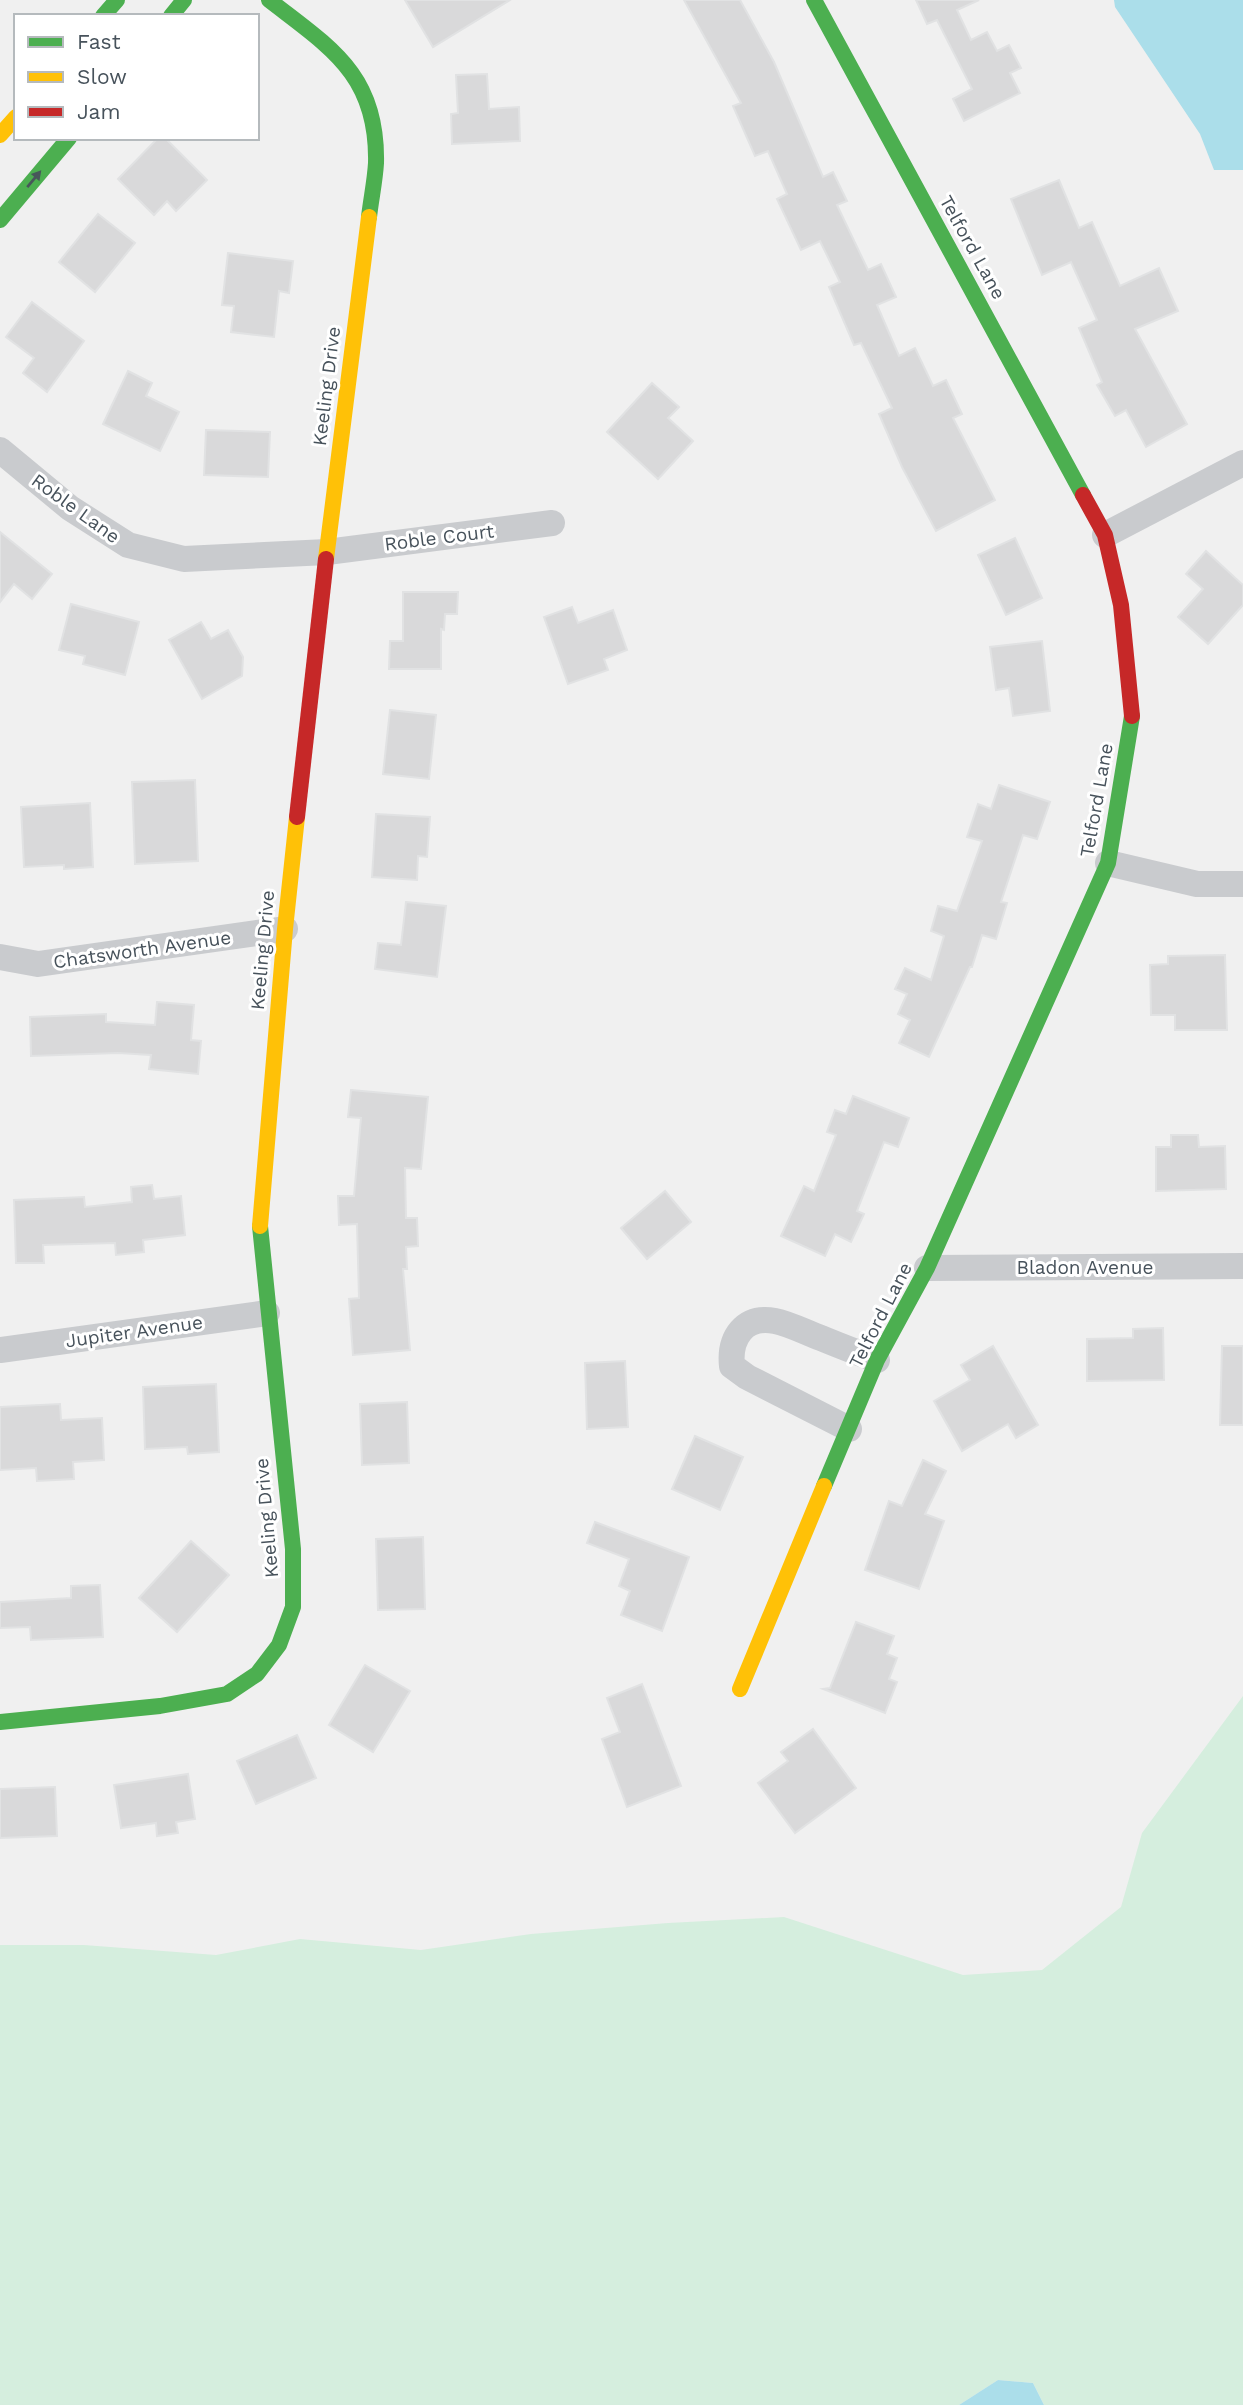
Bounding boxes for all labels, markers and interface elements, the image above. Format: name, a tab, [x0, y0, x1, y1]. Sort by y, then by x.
legend	[14, 14, 259, 140]
text: Fast	[77, 29, 121, 54]
text: Slow	[77, 64, 127, 89]
text: Jam	[77, 99, 120, 124]
one-way arrow	[26, 171, 41, 188]
street label: Telford Lane	[935, 191, 1011, 303]
street label: Keeling Drive	[308, 325, 345, 447]
street label: Roble Lane	[27, 469, 124, 548]
street label: Roble Court	[383, 519, 495, 556]
street label: Telford Lane	[1075, 741, 1118, 859]
street label: Keeling Drive	[246, 889, 279, 1011]
street label: Chatsworth Avenue	[52, 926, 232, 973]
street label: Bladon Avenue	[1017, 1256, 1153, 1279]
street label: Telford Lane	[844, 1259, 917, 1372]
street label: Jupiter Avenue	[64, 1310, 204, 1353]
street label: Keeling Drive	[250, 1457, 283, 1579]

